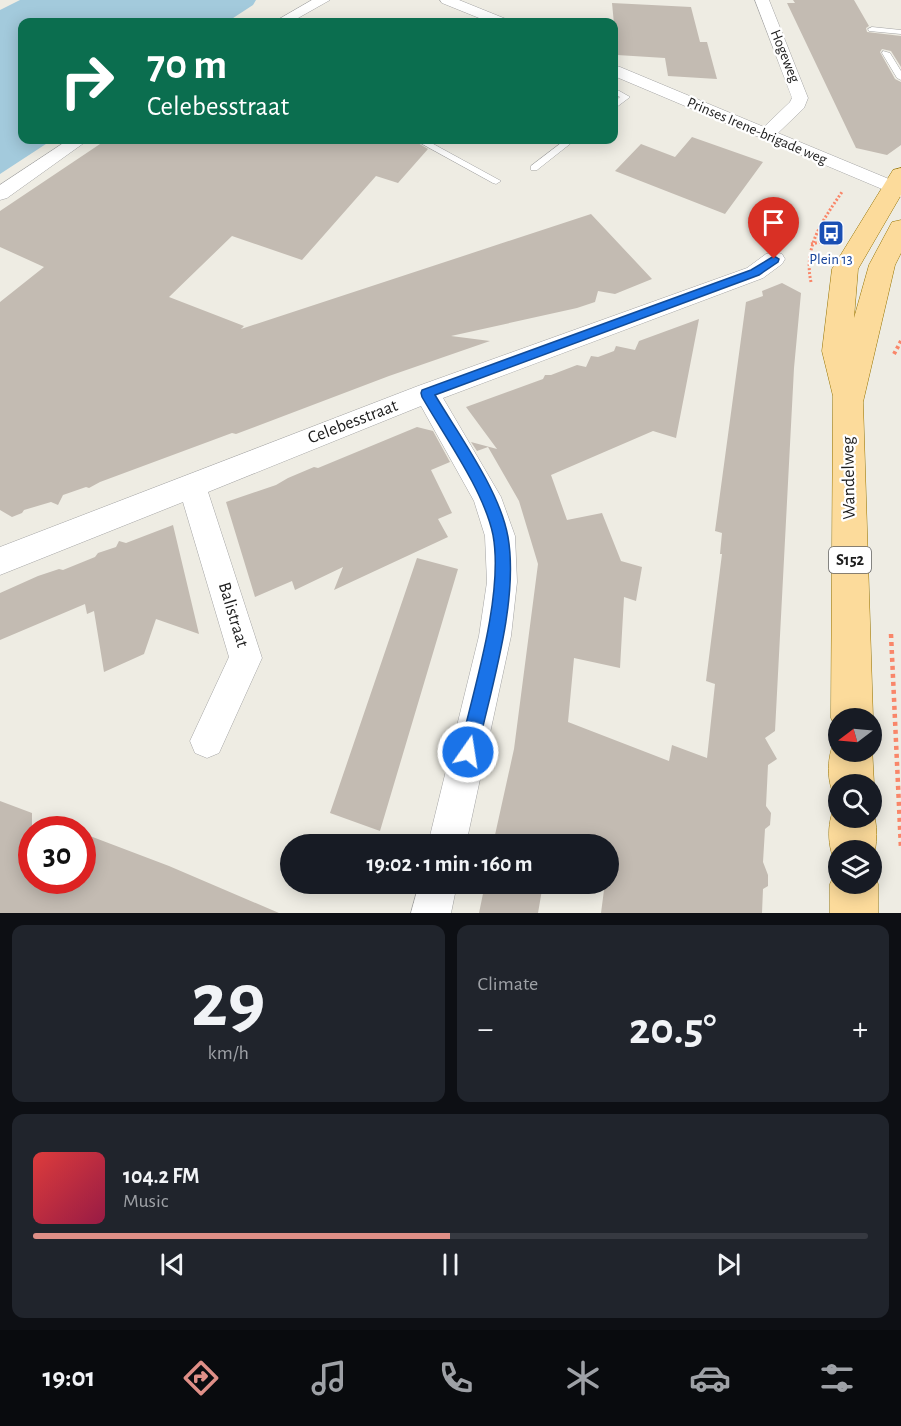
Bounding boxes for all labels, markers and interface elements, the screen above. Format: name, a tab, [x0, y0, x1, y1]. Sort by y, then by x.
street label: Hogeweg	[768, 27, 803, 85]
icon: right	[48, 42, 126, 120]
text: 70 m	[147, 44, 227, 86]
text: Celebesstraat	[147, 93, 289, 120]
street label: Prinses Irene-brigade weg	[685, 95, 830, 168]
pin	[748, 197, 799, 259]
icon: arrive	[757, 206, 790, 239]
bus stop icon: Plein 13	[816, 218, 846, 248]
place label: Plein 13	[809, 252, 853, 267]
street label: Celebesstraat	[306, 397, 401, 447]
street label: Wandelweg	[839, 436, 859, 520]
road number: S152	[829, 547, 871, 573]
street label: Balistraat	[215, 580, 252, 650]
north arrow	[828, 708, 882, 762]
map controls	[828, 708, 882, 894]
position arrow	[436, 720, 500, 784]
button: search	[828, 774, 882, 828]
speed limit sign: 30	[18, 816, 96, 894]
button: layers	[828, 840, 882, 894]
text: 19:02 · 1 min · 160 m	[366, 853, 533, 875]
text: 29	[191, 963, 265, 1041]
text: Climate	[478, 974, 538, 994]
text: 20.5°	[629, 1007, 717, 1052]
text: −	[478, 1013, 493, 1046]
text: +	[852, 1013, 868, 1046]
text: km/h	[208, 1043, 249, 1063]
text: 104.2 FM	[123, 1165, 200, 1187]
text: Music	[123, 1191, 169, 1211]
icon: previous	[156, 1248, 189, 1281]
icon: pause	[434, 1248, 467, 1281]
icon: next	[712, 1248, 745, 1281]
icon: directions	[180, 1357, 222, 1399]
icon: music	[308, 1357, 350, 1399]
icon: phone	[435, 1357, 477, 1399]
icon: climate	[562, 1357, 604, 1399]
icon: car	[689, 1357, 731, 1399]
icon: filters	[816, 1357, 858, 1399]
text: 19:01	[43, 1364, 95, 1391]

